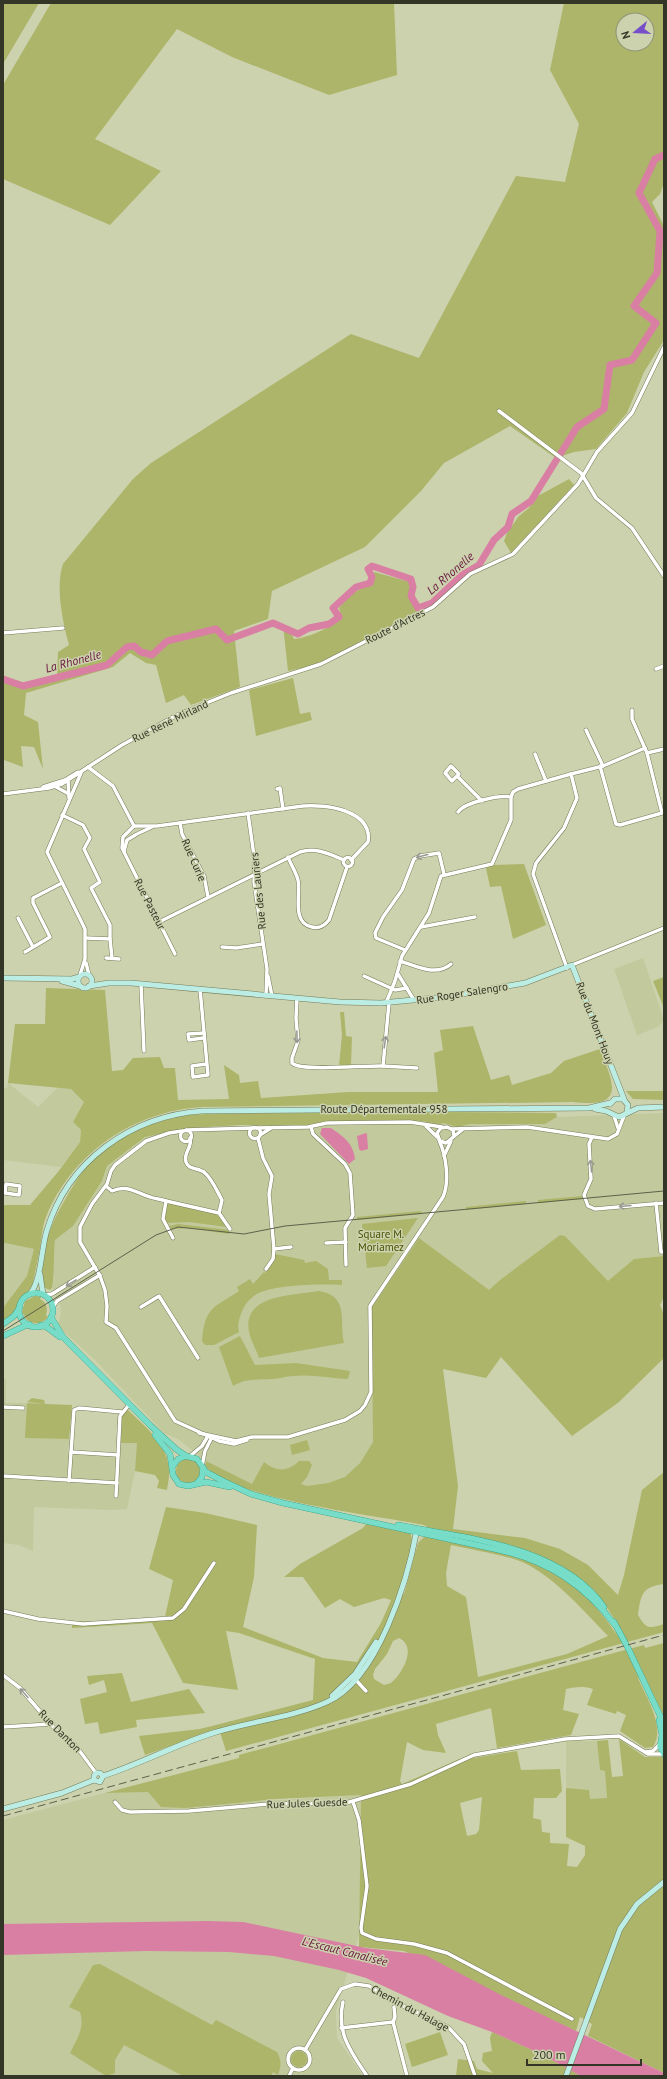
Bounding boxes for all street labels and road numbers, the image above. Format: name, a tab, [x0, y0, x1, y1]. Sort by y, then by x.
street label: Route d'Artres	[363, 605, 428, 647]
street label: Rue René Mirland	[130, 696, 210, 745]
street label: Rue Curie	[178, 837, 210, 884]
street label: Rue des Lauriers	[247, 851, 269, 930]
street label: Rue Pasteur	[131, 876, 169, 932]
street label: Rue Roger Salengro	[415, 979, 509, 1007]
street label: Rue du Mont Houy	[573, 980, 617, 1067]
street label: Route Départementale 958	[321, 1102, 447, 1116]
street label: Rue Danton	[36, 1707, 84, 1755]
street label: Rue Jules Guesde	[266, 1795, 348, 1811]
street label: Chemin du Halage	[369, 1982, 452, 2035]

